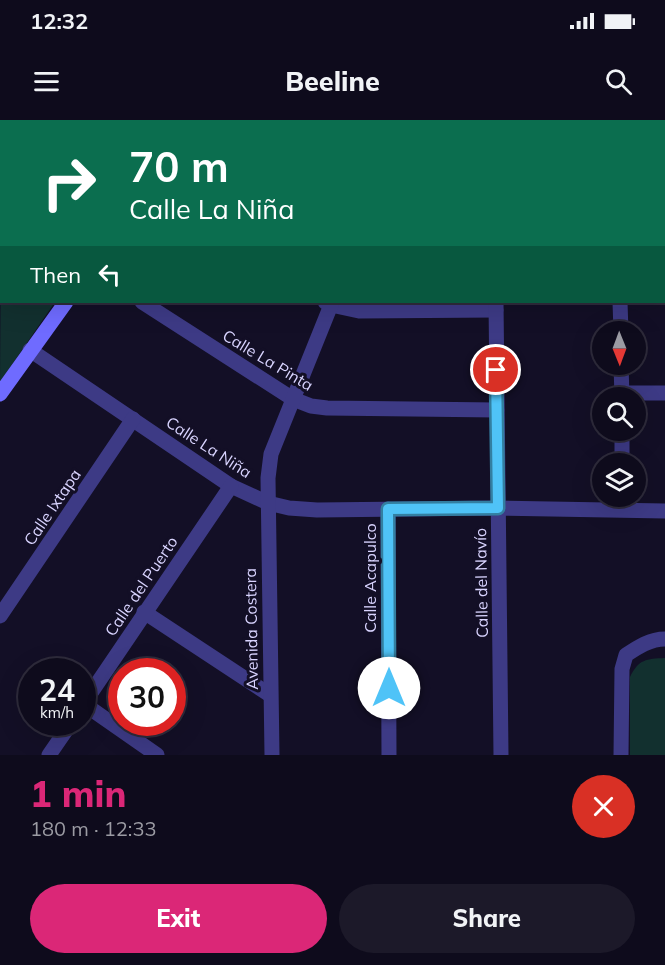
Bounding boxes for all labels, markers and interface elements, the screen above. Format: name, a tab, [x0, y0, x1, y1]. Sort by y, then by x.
text: 12:32	[30, 7, 88, 35]
text: Beeline	[285, 64, 380, 98]
icon: menu	[30, 65, 63, 98]
icon: search	[602, 65, 635, 98]
text: 70 m	[129, 140, 229, 193]
icon: right	[30, 144, 108, 222]
text: Calle La Niña	[129, 192, 294, 226]
icon: left	[93, 258, 126, 291]
text: Then	[30, 261, 81, 289]
north arrow	[592, 321, 646, 375]
map controls	[592, 321, 646, 507]
street label: Calle La Pinta	[219, 325, 317, 395]
pin	[470, 344, 521, 395]
icon: arrive	[479, 353, 512, 386]
button: search	[592, 387, 646, 441]
street label: Calle La Niña	[162, 412, 256, 482]
button: layers	[592, 453, 646, 507]
street label: Calle Ixtapa	[19, 465, 85, 549]
street label: Calle Acapulco	[360, 523, 380, 633]
street label: Calle del Navío	[470, 528, 492, 638]
street label: Calle del Puerto	[100, 532, 182, 640]
street label: Avenida Costera	[240, 568, 262, 690]
position arrow	[357, 656, 421, 720]
speed limit sign: 30	[108, 658, 186, 736]
text: 24	[39, 671, 75, 709]
text: km/h	[40, 703, 74, 722]
text: 1 min	[30, 771, 126, 816]
button: close	[572, 775, 635, 838]
text: 180 m · 12:33	[30, 816, 156, 841]
button: Exit	[30, 884, 327, 953]
button: Share	[339, 884, 635, 953]

